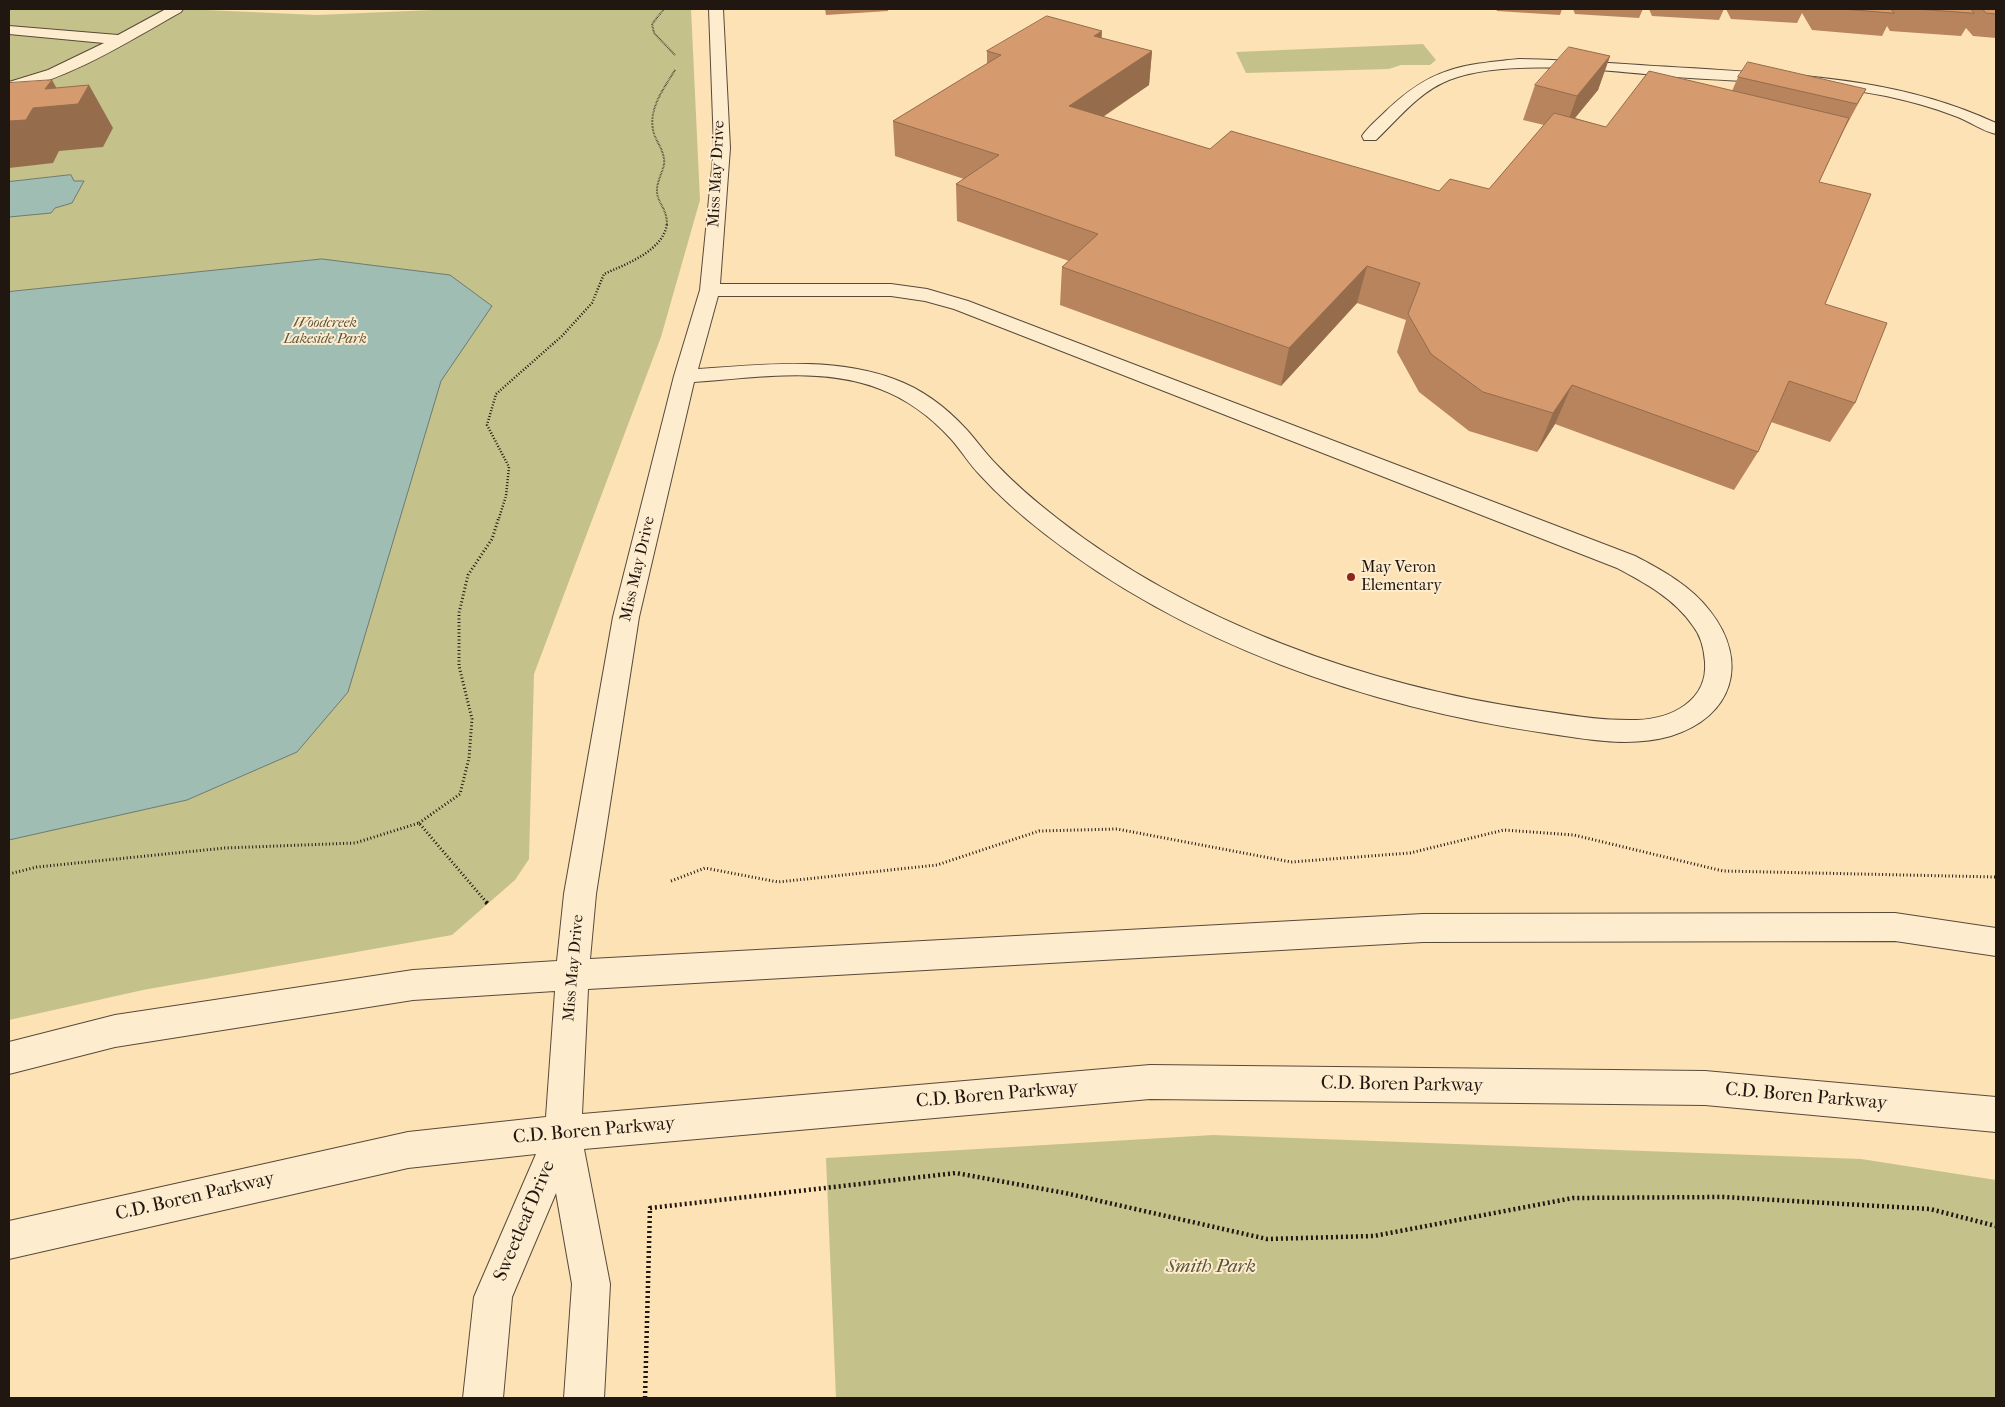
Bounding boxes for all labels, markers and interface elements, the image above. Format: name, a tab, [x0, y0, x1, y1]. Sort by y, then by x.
street label: Miss May Drive	[705, 120, 729, 228]
park label: Woodcreek Lakeside Park	[283, 316, 367, 348]
street label: Miss May Drive	[617, 515, 659, 623]
place label: May Veron Elementary	[1361, 558, 1442, 596]
marker: May Veron Elementary	[1345, 571, 1357, 583]
street label: Miss May Drive	[560, 914, 588, 1022]
street label: C.D. Boren Parkway	[1321, 1072, 1483, 1098]
street label: C.D. Boren Parkway	[915, 1077, 1079, 1113]
street label: C.D. Boren Parkway	[1724, 1079, 1888, 1115]
street label: C.D. Boren Parkway	[512, 1113, 676, 1149]
street label: Sweetleaf Drive	[489, 1157, 561, 1285]
street label: C.D. Boren Parkway	[113, 1168, 277, 1226]
park label: Smith Park	[1166, 1256, 1256, 1278]

